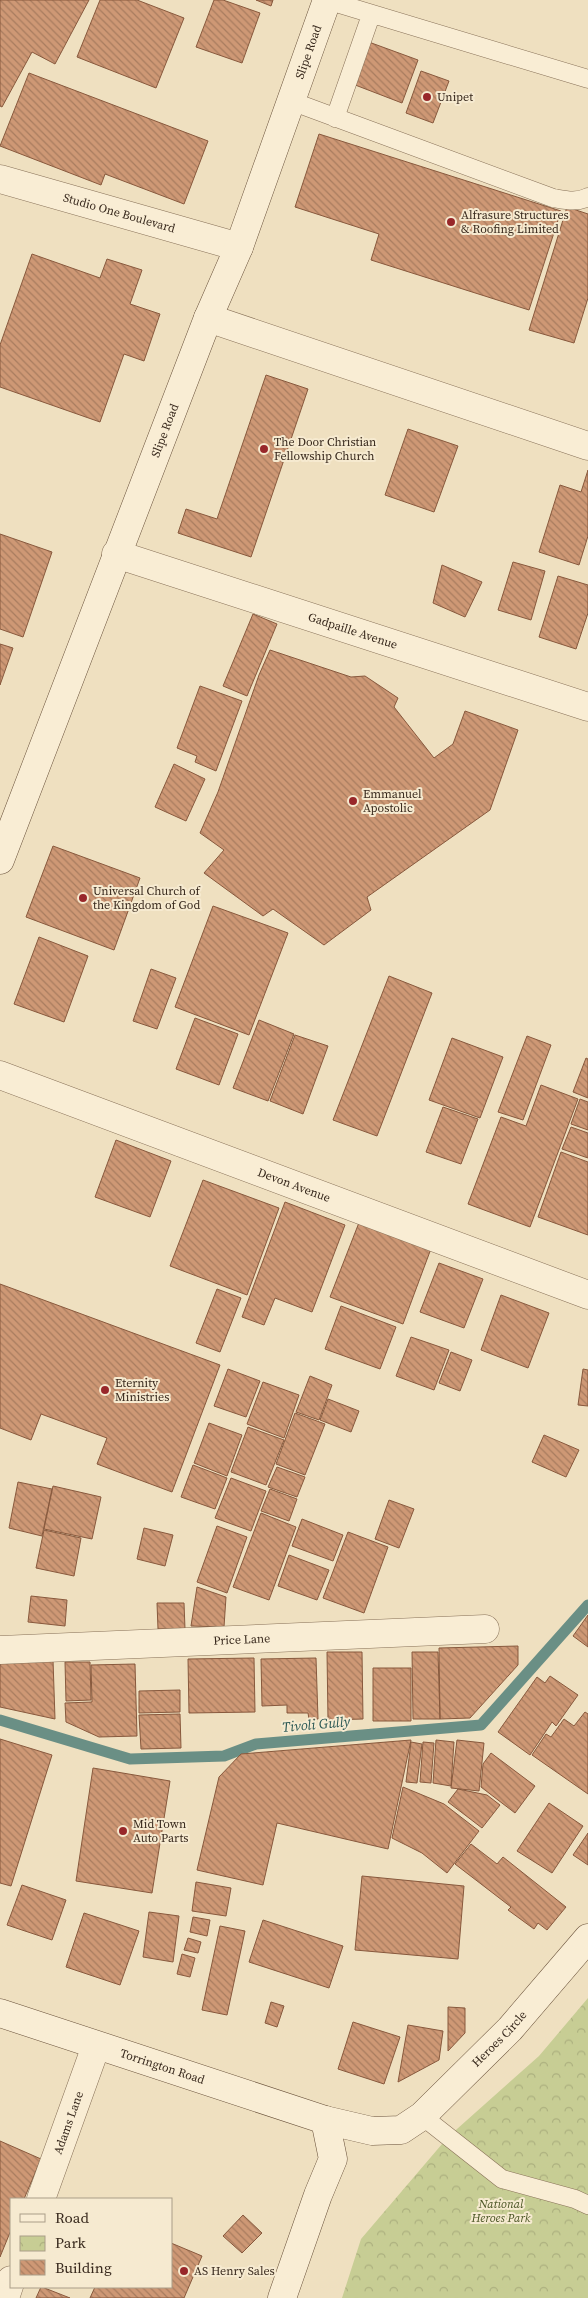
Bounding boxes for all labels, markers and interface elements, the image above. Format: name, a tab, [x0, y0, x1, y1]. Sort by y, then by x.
street label: Slipe Road	[291, 23, 325, 81]
place label: Unipet	[437, 89, 473, 105]
marker: Unipet	[421, 91, 433, 103]
street label: Studio One Boulevard	[61, 189, 177, 237]
place label: Alfrasure Structures & Roofing Limited	[461, 207, 569, 237]
marker: Alfrasure Structures & Roofing Limited	[445, 216, 457, 228]
street label: Slipe Road	[147, 401, 182, 460]
place label: The Door Christian Fellowship Church	[274, 434, 376, 464]
marker: The Door Christian Fellowship Church	[258, 443, 270, 455]
street label: Gadpaille Avenue	[306, 609, 400, 653]
place label: Emmanuel Apostolic	[363, 786, 422, 816]
marker: Emmanuel Apostolic	[347, 795, 359, 807]
place label: Universal Church of the Kingdom of God	[93, 883, 202, 913]
marker: Universal Church of the Kingdom of God	[77, 892, 89, 904]
street label: Devon Avenue	[255, 1164, 333, 1206]
place label: Eternity Ministries	[115, 1375, 169, 1405]
marker: Eternity Ministries	[99, 1384, 111, 1396]
street label: Price Lane	[213, 1630, 271, 1649]
water label: Tivoli Gully	[281, 1711, 351, 1737]
place label: Mid Town Auto Parts	[133, 1816, 189, 1846]
marker: Mid Town Auto Parts	[117, 1825, 129, 1837]
street label: Heroes Circle	[468, 2007, 530, 2070]
street label: Torrington Road	[118, 2045, 207, 2088]
street label: Adams Lane	[50, 2089, 87, 2157]
park label: National Heroes Park	[470, 2196, 531, 2226]
legend	[10, 2198, 172, 2288]
text: Road	[55, 2207, 89, 2228]
text: Park	[55, 2232, 87, 2253]
text: Building	[55, 2257, 112, 2278]
place label: AS Henry Sales	[194, 2263, 275, 2279]
marker: AS Henry Sales	[178, 2265, 190, 2277]

